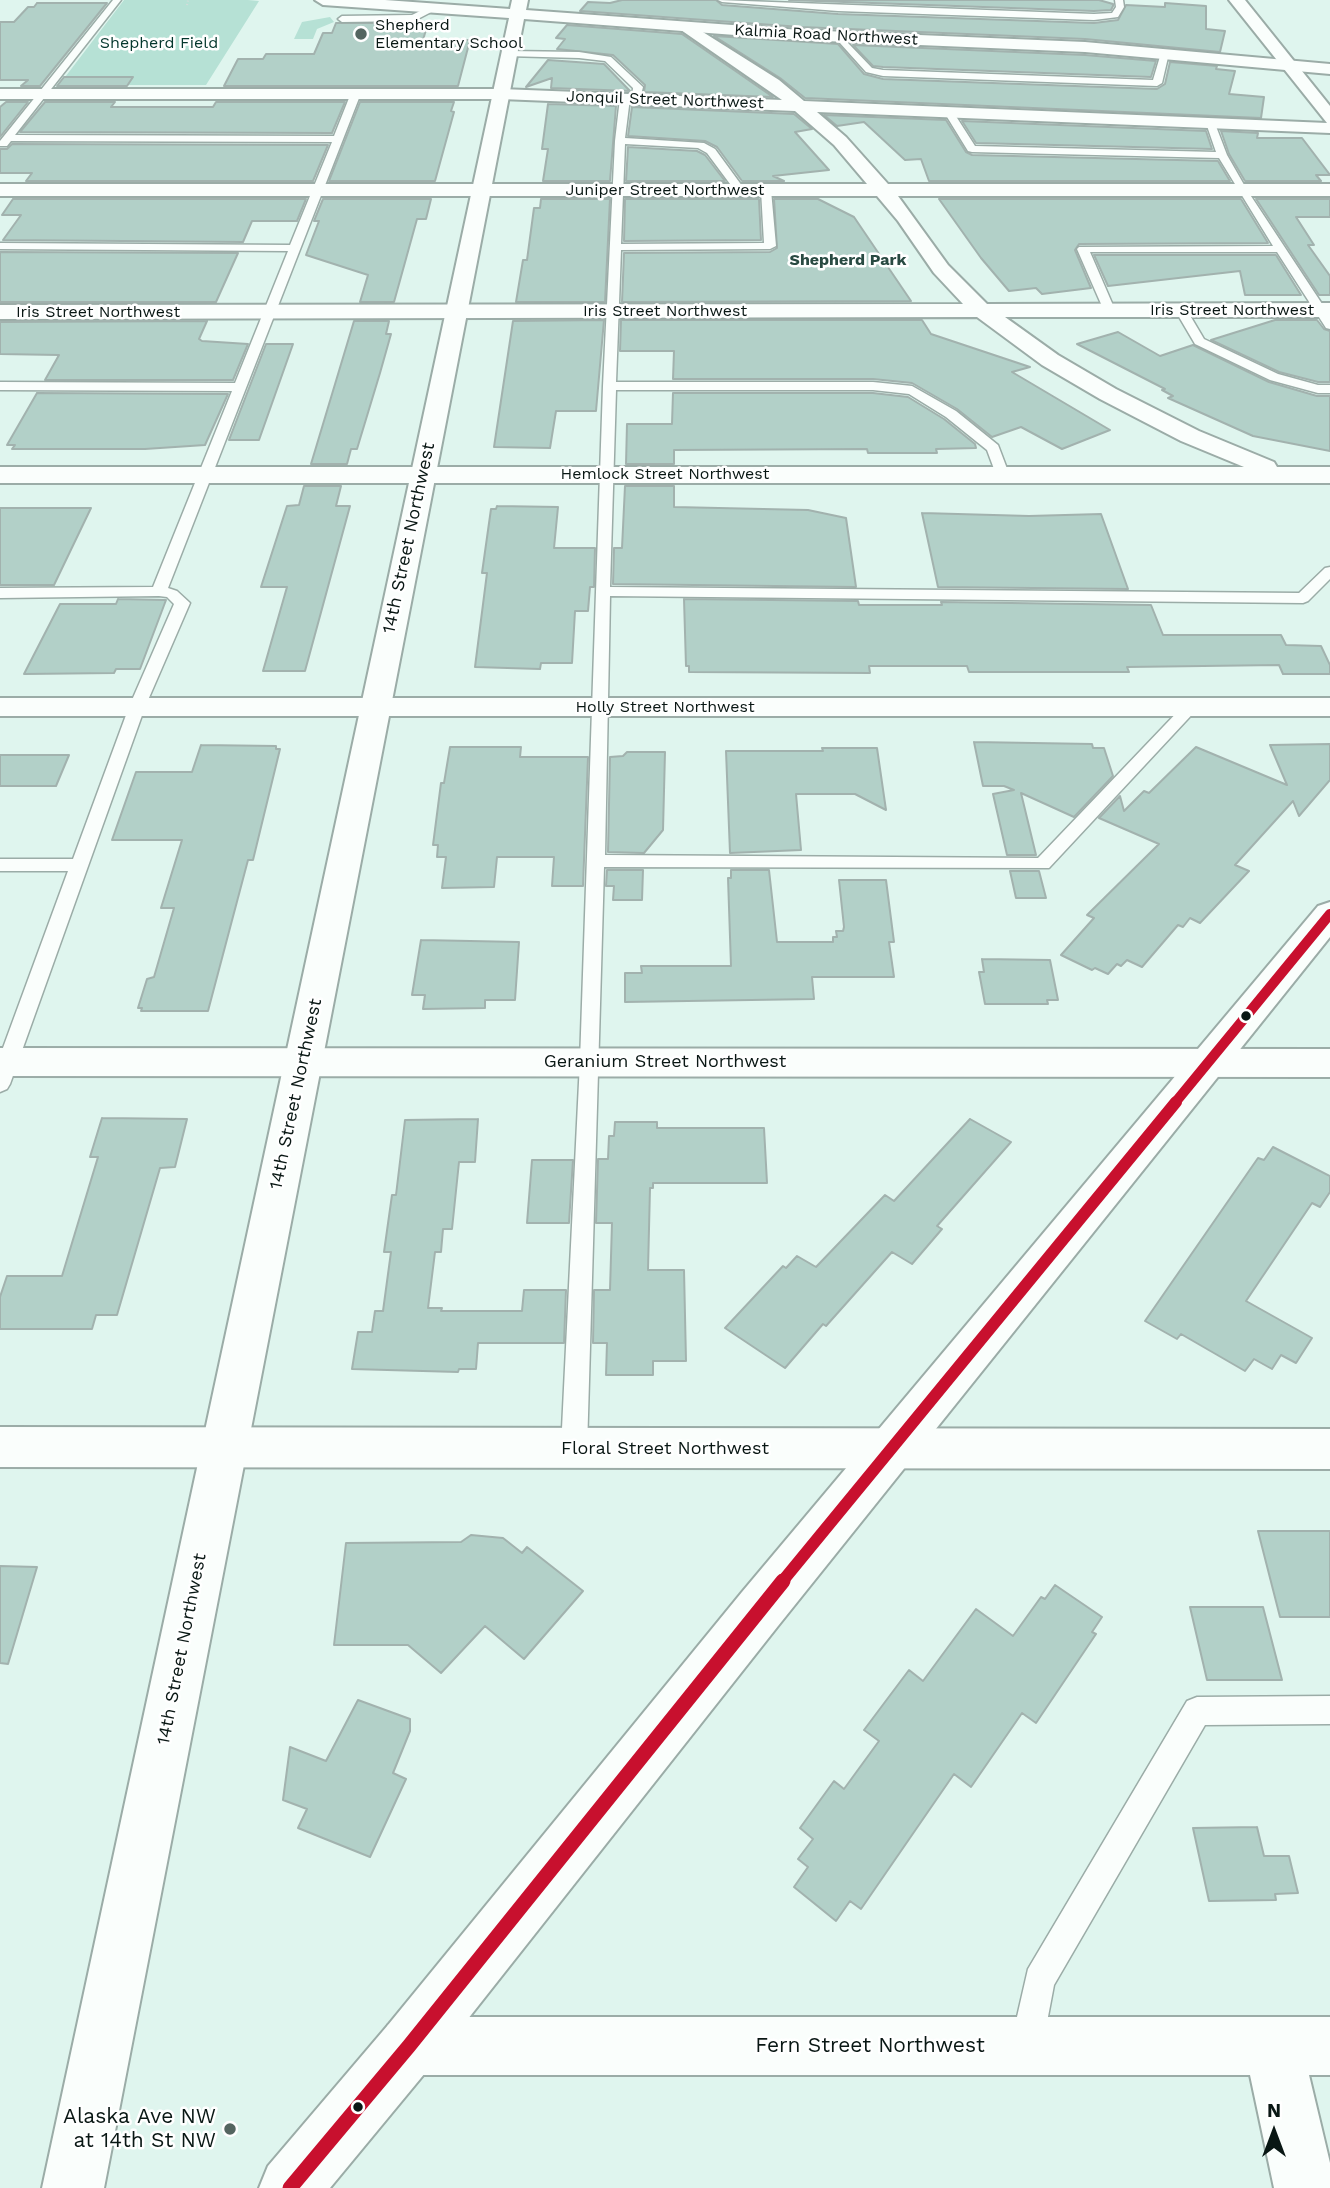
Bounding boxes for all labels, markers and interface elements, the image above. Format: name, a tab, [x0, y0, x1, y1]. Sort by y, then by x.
place label: Shepherd Elementary School	[375, 15, 523, 53]
street label: Kalmia Road Northwest	[734, 21, 918, 49]
marker: Shepherd Elementary School	[353, 26, 369, 42]
park label: Shepherd Field	[100, 33, 218, 53]
street label: Jonquil Street Northwest	[566, 87, 764, 113]
street label: Juniper Street Northwest	[565, 180, 765, 200]
district label: Shepherd Park	[790, 250, 906, 270]
street label: Iris Street Northwest	[1150, 300, 1314, 320]
street label: Iris Street Northwest	[583, 301, 747, 321]
street label: Iris Street Northwest	[16, 302, 180, 322]
street label: 14th Street Northwest	[378, 441, 440, 635]
street label: Hemlock Street Northwest	[561, 464, 769, 484]
street label: Holly Street Northwest	[575, 697, 755, 717]
street label: 14th Street Northwest	[265, 997, 327, 1191]
unlabelled marker	[1239, 1009, 1253, 1023]
street label: Geranium Street Northwest	[544, 1051, 786, 1073]
street label: Floral Street Northwest	[561, 1438, 769, 1460]
street label: 14th Street Northwest	[153, 1551, 211, 1747]
street label: Fern Street Northwest	[755, 2033, 985, 2059]
north arrow	[1239, 2097, 1309, 2167]
text: N	[1267, 2099, 1281, 2122]
unlabelled marker	[351, 2100, 365, 2114]
place label: Alaska Ave NW at 14th St NW	[63, 2104, 216, 2154]
marker: Alaska Ave NW at 14th St NW	[222, 2121, 238, 2137]

